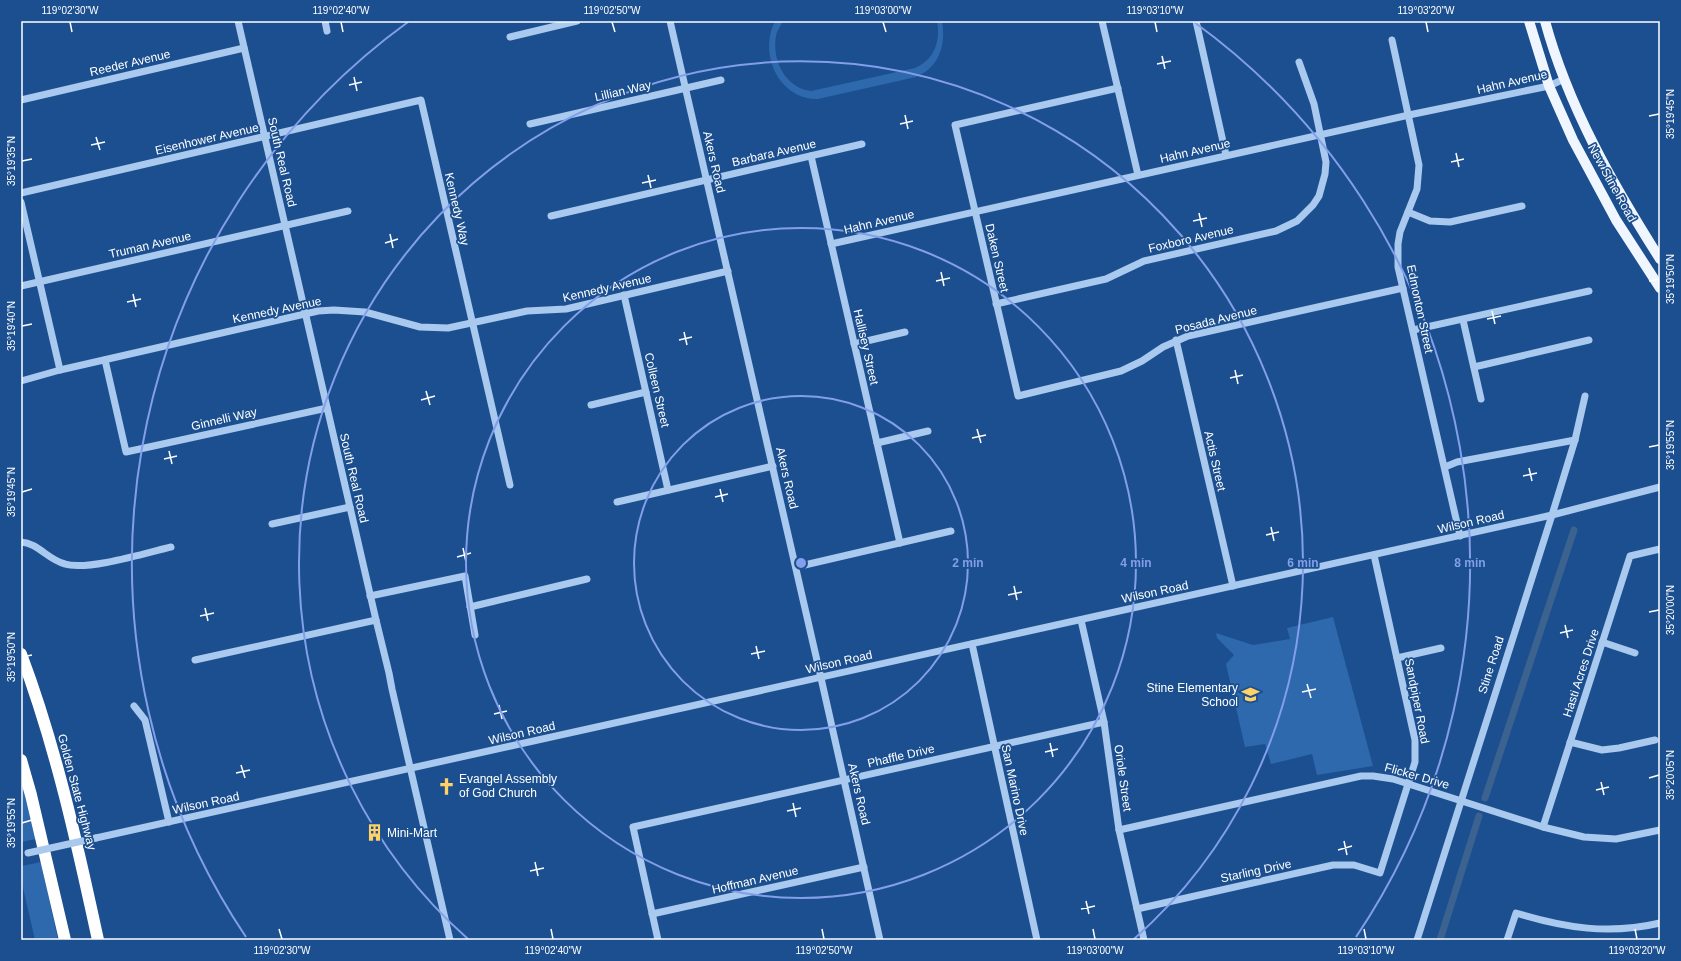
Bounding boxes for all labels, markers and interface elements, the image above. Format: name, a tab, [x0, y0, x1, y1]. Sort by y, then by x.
text: 119°02'30"W	[41, 5, 99, 16]
text: 119°02'40"W	[312, 5, 370, 16]
text: 119°02'50"W	[583, 5, 641, 16]
text: 119°03'00"W	[854, 5, 912, 16]
text: 119°03'10"W	[1126, 5, 1184, 16]
text: 119°03'20"W	[1397, 5, 1455, 16]
street label: Reeder Avenue	[88, 47, 172, 79]
street label: Hahn Avenue	[1475, 67, 1549, 97]
street label: Lillian Way	[593, 78, 653, 104]
text: 35°19'45"N	[1665, 89, 1676, 139]
street label: South Real Road	[265, 116, 299, 208]
street label: Eisenhower Avenue	[154, 120, 260, 158]
street label: Akers Road	[700, 130, 728, 194]
text: 35°19'35"N	[6, 136, 17, 186]
street label: Barbara Avenue	[731, 136, 818, 169]
street label: Hahn Avenue	[1158, 136, 1232, 166]
street label: New Stine Road	[1585, 142, 1639, 224]
street label: Kennedy Way	[442, 171, 472, 247]
street label: Hahn Avenue	[842, 207, 916, 237]
street label: Daken Street	[982, 222, 1012, 294]
street label: Foxboro Avenue	[1147, 222, 1235, 256]
street label: Truman Avenue	[107, 229, 193, 261]
text: 35°19'50"N	[1665, 254, 1676, 304]
street label: Edmonton Street	[1404, 263, 1436, 355]
street label: Kennedy Avenue	[561, 271, 653, 305]
street label: Kennedy Avenue	[231, 294, 323, 326]
text: 35°19'40"N	[6, 301, 17, 351]
street label: Posada Avenue	[1174, 303, 1259, 337]
street label: Hallisey Street	[850, 308, 882, 387]
street label: Colleen Street	[642, 351, 673, 429]
street label: Ginnelli Way	[190, 405, 258, 433]
text: 35°19'55"N	[1665, 420, 1676, 470]
street label: Actis Street	[1201, 430, 1229, 493]
street label: South Real Road	[337, 432, 371, 524]
street label: Akers Road	[773, 446, 801, 510]
text: 35°19'45"N	[6, 467, 17, 517]
street label: Wilson Road	[1436, 508, 1506, 536]
centre of rings	[794, 556, 808, 570]
text: 2 min	[952, 556, 984, 570]
text: 4 min	[1120, 556, 1152, 570]
text: 6 min	[1287, 556, 1319, 570]
text: 8 min	[1454, 556, 1486, 570]
street label: Wilson Road	[1120, 578, 1190, 606]
text: 35°20'00"N	[1665, 585, 1676, 635]
street label: Hasti Acres Drive	[1560, 627, 1602, 719]
text: 35°19'50"N	[6, 632, 17, 682]
street label: Stine Road	[1475, 635, 1507, 695]
street label: Wilson Road	[804, 648, 874, 676]
street label: Sandpiper Road	[1402, 657, 1432, 745]
place label: Stine Elementary School	[1147, 681, 1238, 709]
school or university icon: Stine Elementary School	[1241, 685, 1261, 705]
street label: Wilson Road	[487, 719, 557, 747]
street label: Golden State Highway	[55, 733, 99, 851]
street label: Phaffle Drive	[866, 741, 936, 771]
street label: San Marino Drive	[999, 743, 1032, 837]
street label: Oriole Street	[1111, 744, 1135, 813]
text: 35°20'05"N	[1665, 750, 1676, 800]
street label: Flicker Drive	[1383, 760, 1451, 792]
street label: Akers Road	[845, 762, 873, 826]
place label: Evangel Assembly of God Church	[459, 772, 557, 800]
church icon: Evangel Assembly of God Church	[436, 776, 456, 796]
street label: Wilson Road	[171, 789, 241, 817]
text: 35°19'55"N	[6, 798, 17, 848]
building icon: Mini-Mart	[364, 823, 384, 843]
place label: Mini-Mart	[387, 826, 438, 840]
street label: Starling Drive	[1219, 857, 1293, 885]
street label: Hoffman Avenue	[710, 863, 800, 897]
text: 119°02'30"W	[253, 945, 311, 956]
text: 119°02'40"W	[524, 945, 582, 956]
text: 119°02'50"W	[795, 945, 853, 956]
text: 119°03'00"W	[1066, 945, 1124, 956]
text: 119°03'10"W	[1337, 945, 1395, 956]
text: 119°03'20"W	[1608, 945, 1666, 956]

